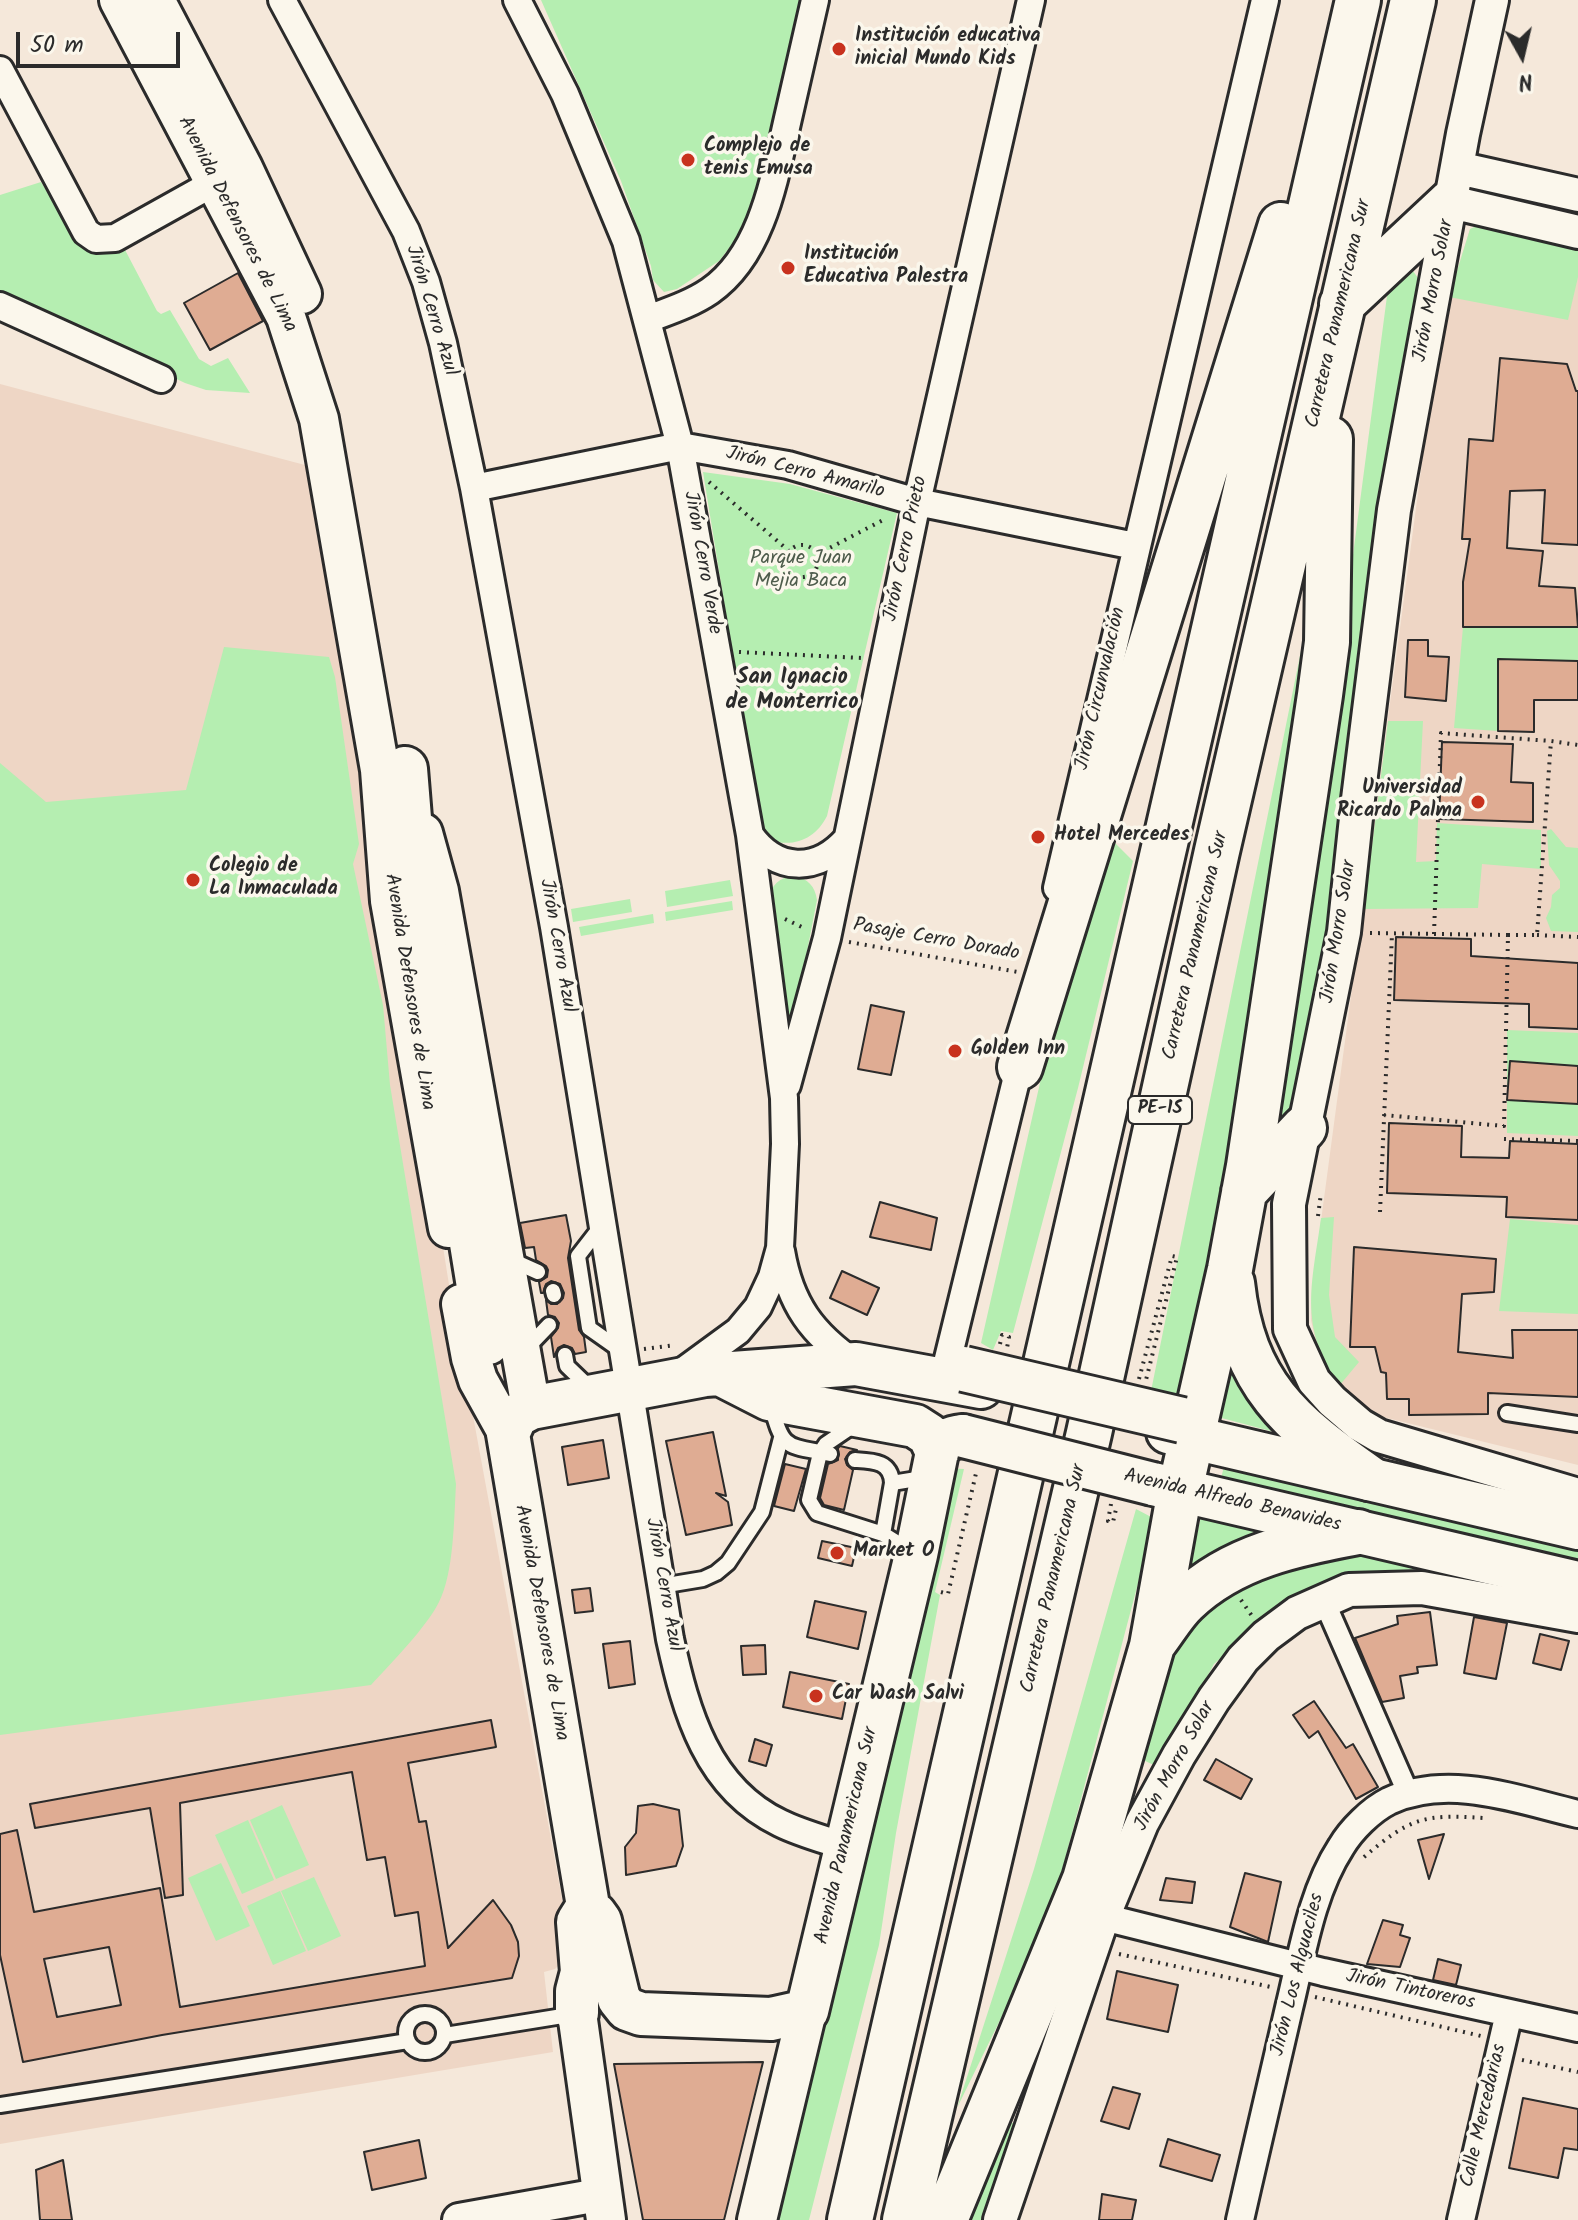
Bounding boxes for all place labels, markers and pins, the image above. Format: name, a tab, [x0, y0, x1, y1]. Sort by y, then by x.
place label: Institución educativa inicial Mundo Kids	[855, 26, 1040, 73]
marker: Institución educativa inicial Mundo Kids	[830, 40, 848, 58]
place label: Complejo de tenis Emusa	[704, 136, 813, 183]
marker: Complejo de tenis Emusa	[679, 151, 697, 169]
place label: Institución Educativa Palestra	[804, 244, 968, 291]
marker: Institución Educativa Palestra	[779, 259, 797, 277]
place label: Universidad Ricardo Palma	[1337, 778, 1462, 825]
marker: Universidad Ricardo Palma	[1469, 793, 1487, 811]
place label: Hotel Mercedes	[1054, 825, 1189, 849]
marker: Hotel Mercedes	[1029, 828, 1047, 846]
place label: Colegio de La Inmaculada	[209, 856, 338, 903]
marker: Colegio de La Inmaculada	[184, 871, 202, 889]
place label: Golden Inn	[971, 1039, 1065, 1063]
marker: Golden Inn	[946, 1042, 964, 1060]
place label: Market O	[853, 1541, 934, 1565]
marker: Market O	[828, 1544, 846, 1562]
place label: Car Wash Salvi	[832, 1684, 964, 1708]
marker: Car Wash Salvi	[807, 1687, 825, 1705]

